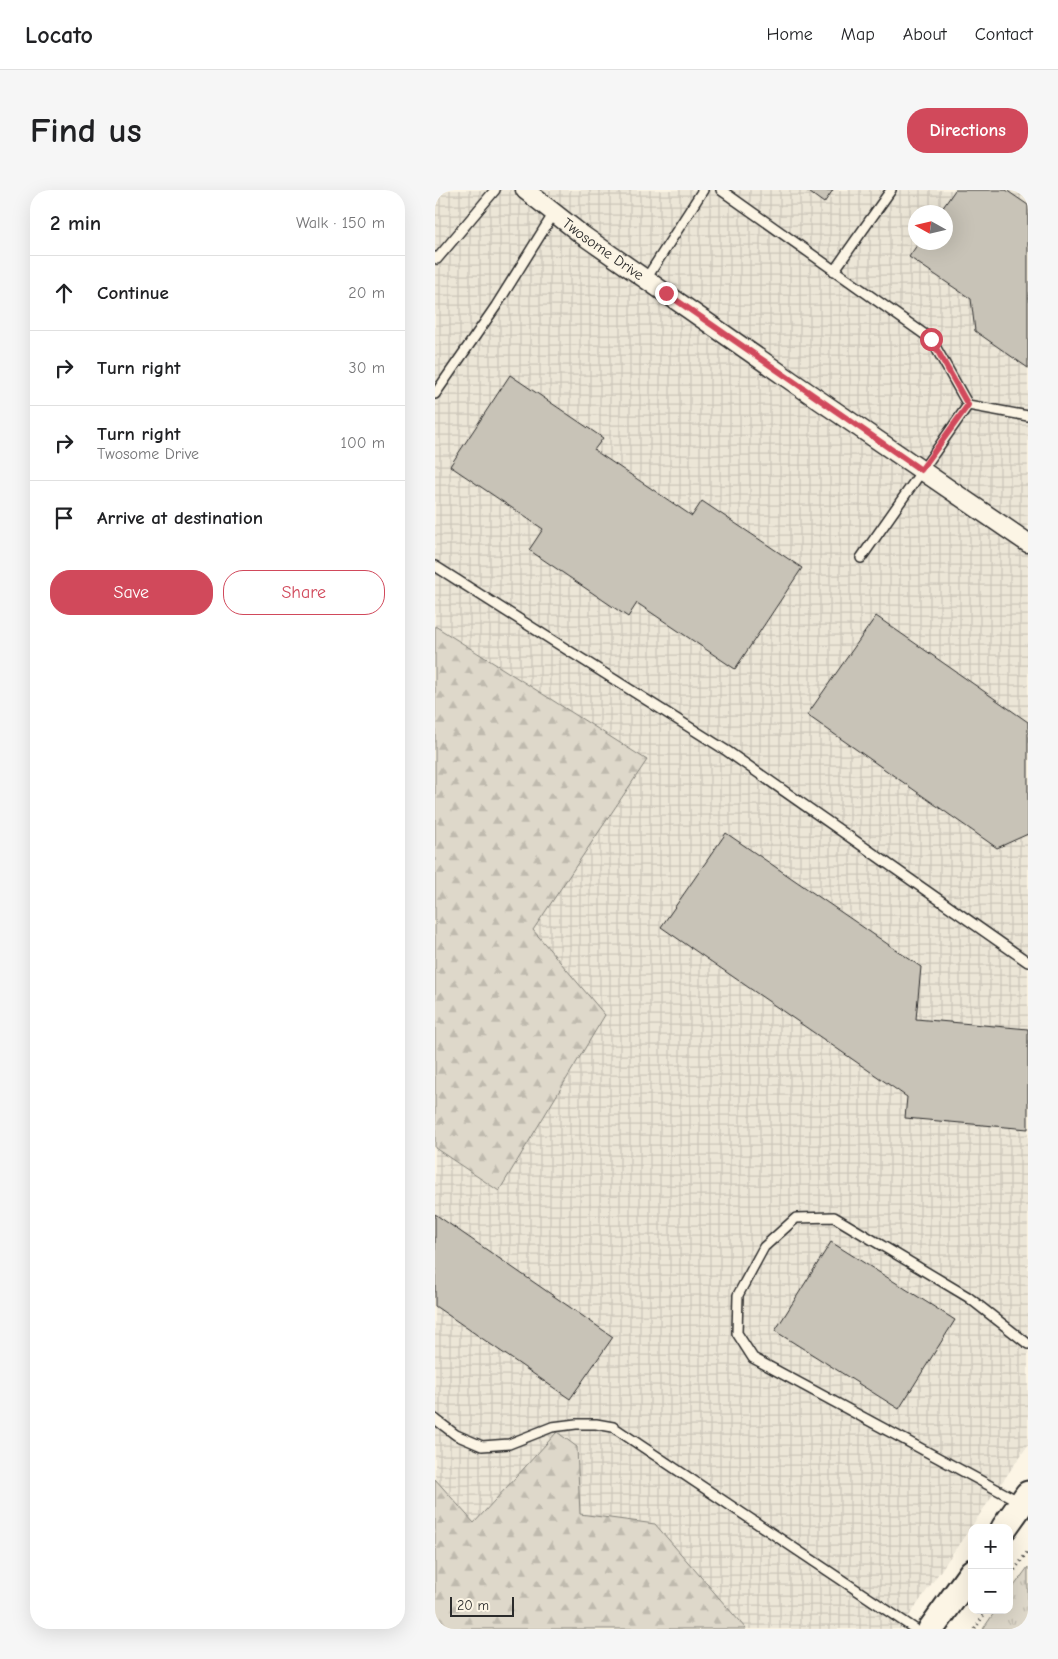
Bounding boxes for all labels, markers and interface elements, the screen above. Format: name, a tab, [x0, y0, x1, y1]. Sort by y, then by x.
text: Locato	[25, 21, 93, 49]
text: Home	[766, 24, 813, 45]
text: Map	[841, 24, 875, 45]
text: About	[903, 24, 947, 45]
text: Contact	[975, 24, 1033, 45]
button: Directions	[907, 108, 1028, 153]
text: Find us	[30, 110, 142, 151]
north arrow	[908, 205, 953, 250]
text: 2 min	[50, 211, 101, 235]
text: Walk · 150 m	[296, 214, 385, 232]
street label: Twosome Drive	[559, 214, 648, 284]
icon: ahead	[50, 279, 78, 307]
text: Continue	[97, 282, 169, 304]
route end	[655, 282, 678, 305]
text: 20 m	[348, 284, 385, 302]
route start	[920, 328, 943, 351]
icon: right	[50, 354, 78, 382]
text: Turn right	[97, 357, 181, 379]
text: 30 m	[349, 359, 385, 377]
text: Turn right	[97, 423, 181, 445]
icon: right	[50, 429, 78, 457]
text: 100 m	[341, 434, 385, 452]
text: Twosome Drive	[97, 445, 199, 463]
icon: arrive	[50, 504, 78, 532]
text: Arrive at destination	[97, 507, 263, 529]
button: Save	[50, 570, 213, 615]
button: Share	[223, 570, 385, 615]
map controls	[968, 1524, 1013, 1614]
button: +	[968, 1524, 1013, 1569]
button: −	[968, 1569, 1013, 1614]
scale bar	[450, 1594, 514, 1617]
text: 20 m	[457, 1597, 489, 1614]

